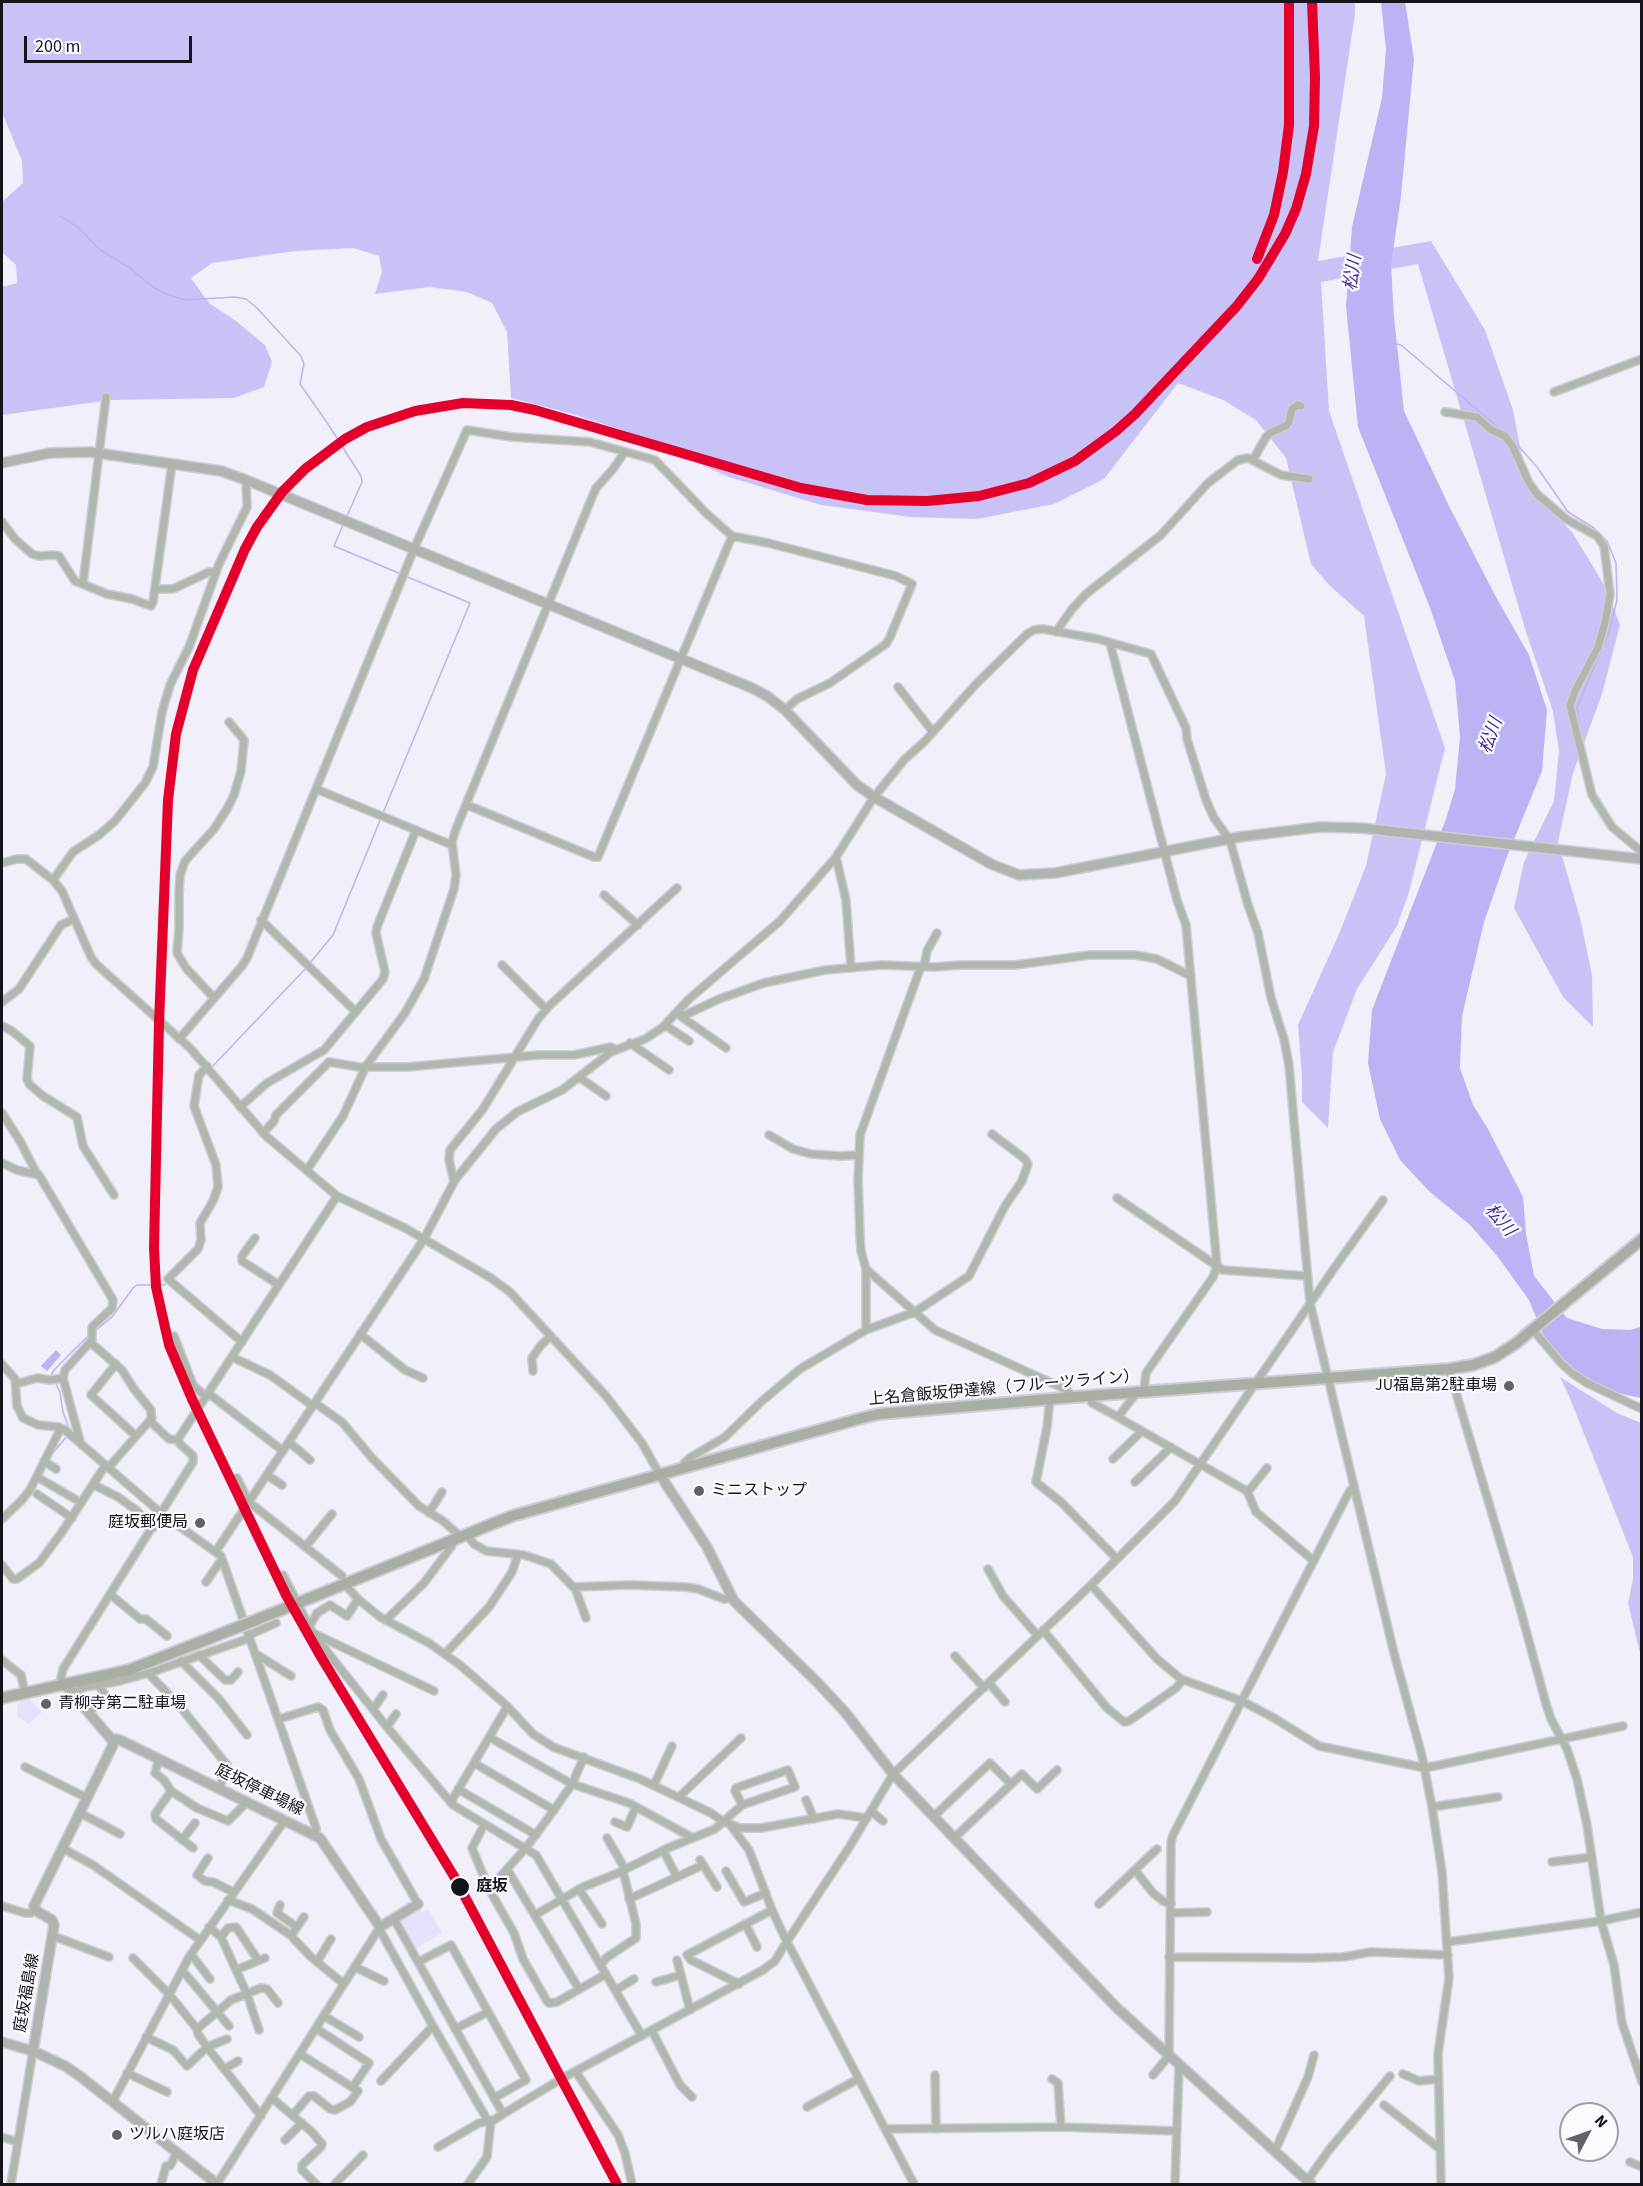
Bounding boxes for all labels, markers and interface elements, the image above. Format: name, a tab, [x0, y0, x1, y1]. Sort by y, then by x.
scale bar	[27, 24, 195, 62]
text: 200 m	[35, 34, 80, 59]
water label: 松川	[1341, 254, 1367, 292]
water label: 松川	[1476, 715, 1508, 757]
water label: 松川	[1479, 1200, 1519, 1242]
street label: 上名倉飯坂伊達線（フルーツライン）	[868, 1368, 1140, 1410]
place label: JU福島第2駐車場	[1375, 1376, 1497, 1396]
marker: JU福島第2駐車場	[1502, 1379, 1516, 1393]
place label: ミニストップ	[711, 1481, 807, 1501]
marker: ミニストップ	[692, 1484, 706, 1498]
place label: 庭坂郵便局	[108, 1513, 188, 1533]
marker: 庭坂郵便局	[193, 1516, 207, 1530]
place label: 青柳寺第二駐車場	[58, 1694, 186, 1714]
marker: 青柳寺第二駐車場	[39, 1697, 53, 1711]
street label: 庭坂停車場線	[212, 1761, 306, 1821]
marker: 庭坂	[449, 1876, 471, 1898]
place label: 庭坂	[476, 1877, 508, 1897]
street label: 庭坂福島線	[12, 1952, 44, 2034]
north arrow	[1559, 2102, 1619, 2162]
text: N	[1589, 2110, 1613, 2133]
place label: ツルハ庭坂店	[129, 2125, 225, 2145]
marker: ツルハ庭坂店	[110, 2128, 124, 2142]

